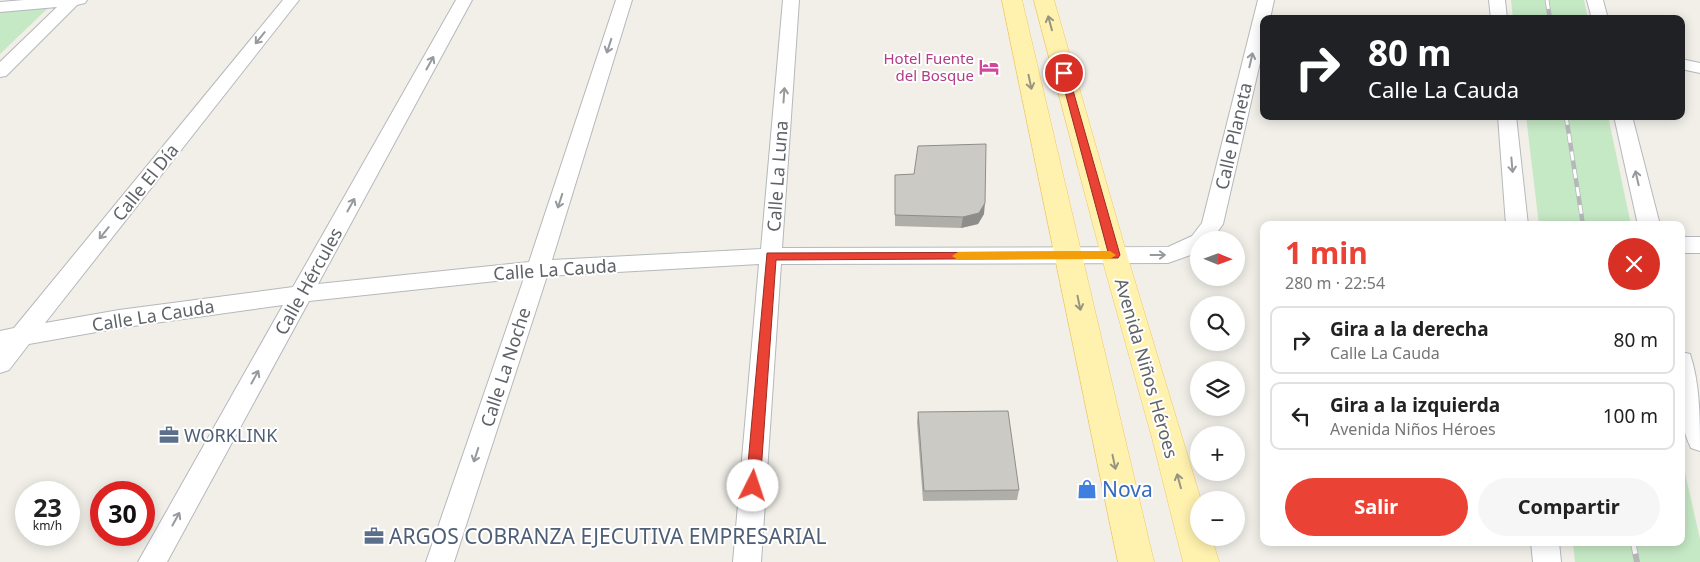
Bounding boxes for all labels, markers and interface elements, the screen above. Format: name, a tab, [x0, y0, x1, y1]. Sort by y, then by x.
one-way arrow	[1045, 15, 1055, 31]
text: 80 m	[1368, 29, 1451, 76]
one-way arrow	[255, 31, 266, 44]
icon: right	[1285, 35, 1350, 100]
one-way arrow	[604, 38, 613, 54]
place label: Hotel Fuente del Bosque	[884, 48, 974, 85]
pin	[1043, 52, 1085, 94]
one-way arrow	[1247, 52, 1256, 68]
one-way arrow	[425, 56, 435, 70]
hotel icon: Hotel Fuente del Bosque	[978, 56, 1000, 78]
icon: arrive	[1050, 59, 1078, 87]
one-way arrow	[1026, 73, 1035, 89]
text: Calle La Cauda	[1368, 74, 1519, 104]
street label: Calle Planeta	[1209, 80, 1257, 192]
one-way arrow	[779, 87, 788, 103]
street label: Calle La Luna	[761, 120, 793, 232]
street label: Calle El Día	[106, 138, 184, 226]
one-way arrow	[1507, 157, 1517, 173]
one-way arrow	[1632, 170, 1641, 186]
one-way arrow	[554, 193, 564, 209]
one-way arrow	[346, 198, 356, 212]
street label: Calle Hércules	[269, 223, 347, 339]
one-way arrow	[99, 226, 109, 240]
north arrow	[1190, 231, 1245, 286]
map controls	[1190, 231, 1245, 546]
text: 1 min	[1285, 232, 1368, 273]
button: close	[1608, 238, 1660, 290]
one-way arrow	[1150, 250, 1166, 260]
street label: Calle La Cauda	[493, 253, 617, 285]
text: 280 m · 22:54	[1285, 272, 1385, 294]
street label: Avenida Niños Héroes	[1110, 275, 1184, 461]
street label: Calle La Cauda	[90, 293, 216, 337]
one-way arrow	[1075, 295, 1084, 311]
button: search	[1190, 296, 1245, 351]
street label: Calle La Noche	[474, 304, 536, 430]
text: Gira a la derecha	[1330, 316, 1489, 342]
icon: right	[1287, 326, 1315, 354]
text: 80 m	[1614, 327, 1658, 353]
text: Calle La Cauda	[1330, 342, 1440, 364]
button: layers	[1190, 361, 1245, 416]
one-way arrow	[250, 370, 260, 385]
text: Gira a la izquierda	[1330, 392, 1500, 418]
icon: left	[1287, 402, 1315, 430]
text: 100 m	[1603, 403, 1658, 429]
text: Avenida Niños Héroes	[1330, 418, 1496, 440]
place label: WORKLINK	[184, 423, 278, 447]
office icon: WORKLINK	[158, 424, 180, 446]
button: +	[1190, 426, 1245, 481]
one-way arrow	[471, 447, 480, 463]
one-way arrow	[1110, 453, 1119, 469]
position arrow	[726, 459, 778, 511]
one-way arrow	[1174, 473, 1184, 489]
place label: Nova	[1102, 475, 1153, 503]
shop icon: Nova	[1076, 478, 1098, 500]
button: Salir	[1285, 478, 1468, 536]
button: Compartir	[1478, 478, 1660, 536]
speed limit sign: 30	[90, 481, 155, 546]
text: 23	[33, 490, 62, 524]
button: −	[1190, 491, 1245, 546]
one-way arrow	[171, 512, 181, 527]
text: km/h	[33, 517, 62, 534]
place label: ARGOS COBRANZA EJECUTIVA EMPRESARIAL	[389, 522, 827, 550]
office icon: ARGOS COBRANZA EJECUTIVA EMPRESARIAL	[363, 525, 385, 547]

